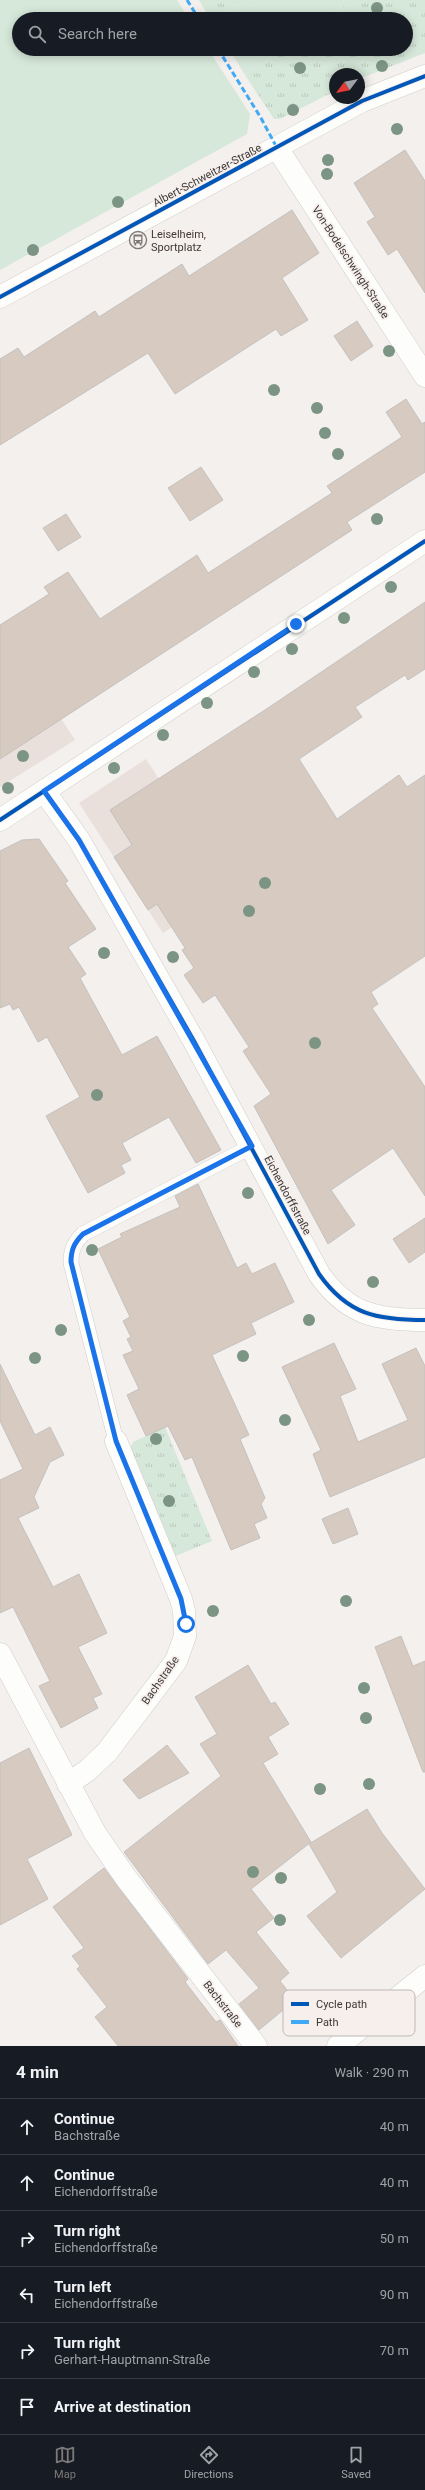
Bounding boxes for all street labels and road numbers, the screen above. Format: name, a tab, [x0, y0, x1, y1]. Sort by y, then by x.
street label: Albert-Schweitzer-Straße	[151, 141, 264, 210]
street label: Von-Bodelschwingh-Straße	[309, 203, 392, 321]
street label: Eichendorffstraße	[261, 1153, 314, 1237]
street label: Bachstraße	[139, 1654, 182, 1707]
street label: Bachstraße	[200, 1978, 245, 2030]

